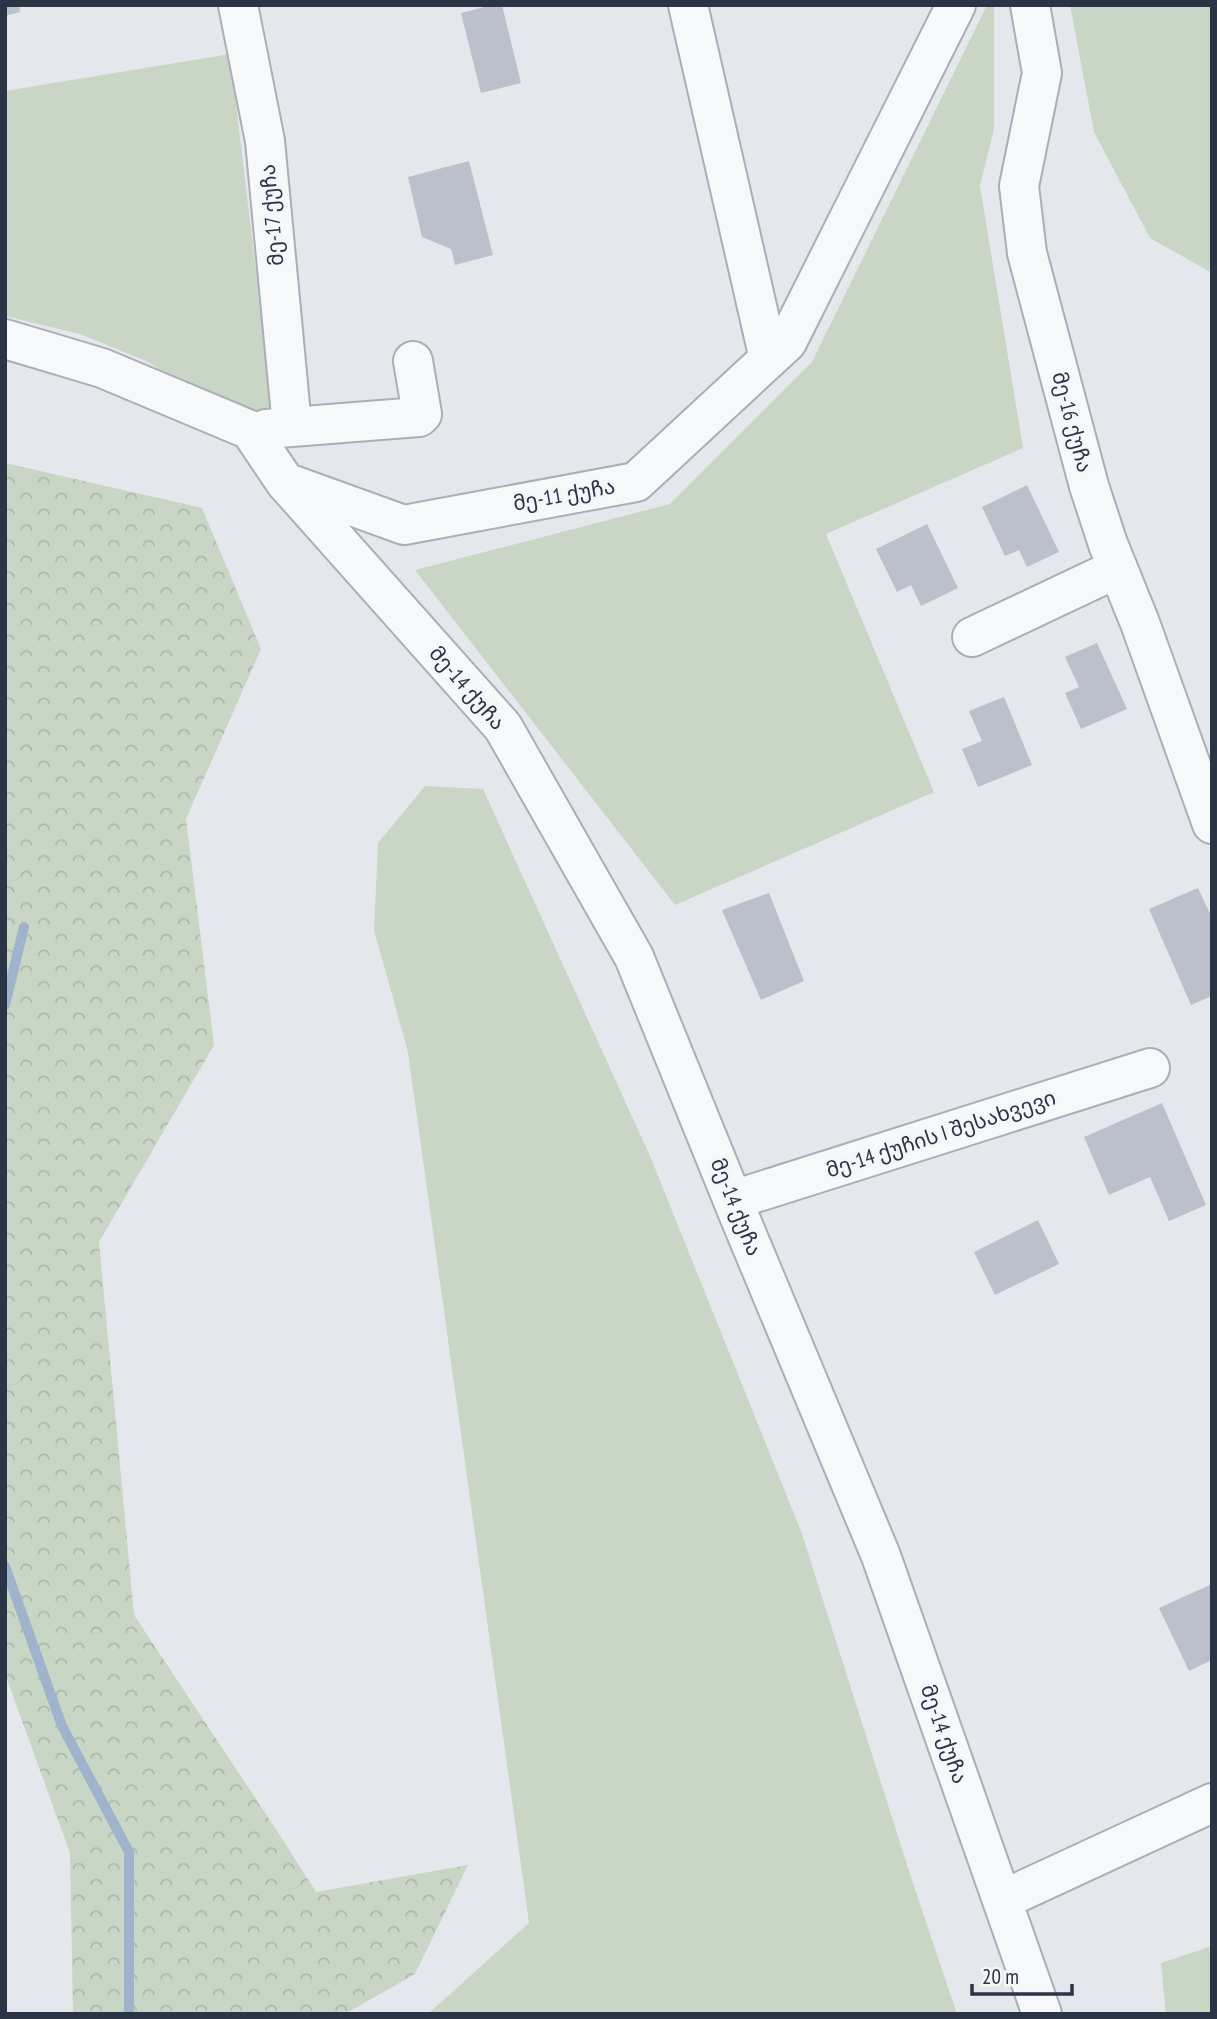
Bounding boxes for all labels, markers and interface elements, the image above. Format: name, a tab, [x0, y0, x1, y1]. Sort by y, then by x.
street label: მე-17 ქუჩა	[254, 163, 289, 267]
street label: მე-16 ქუჩა	[1046, 369, 1099, 475]
street label: მე-11 ქუჩა	[511, 472, 617, 517]
street label: მე-14 ქუჩა	[423, 640, 511, 735]
street label: მე-14 ქუჩის I შესახვევი	[823, 1084, 1059, 1183]
street label: მე-14 ქუჩა	[705, 1154, 768, 1260]
street label: მე-14 ქუჩა	[915, 1681, 974, 1787]
scale bar	[972, 1952, 1072, 1996]
text: 20 m	[982, 1963, 1019, 1990]

